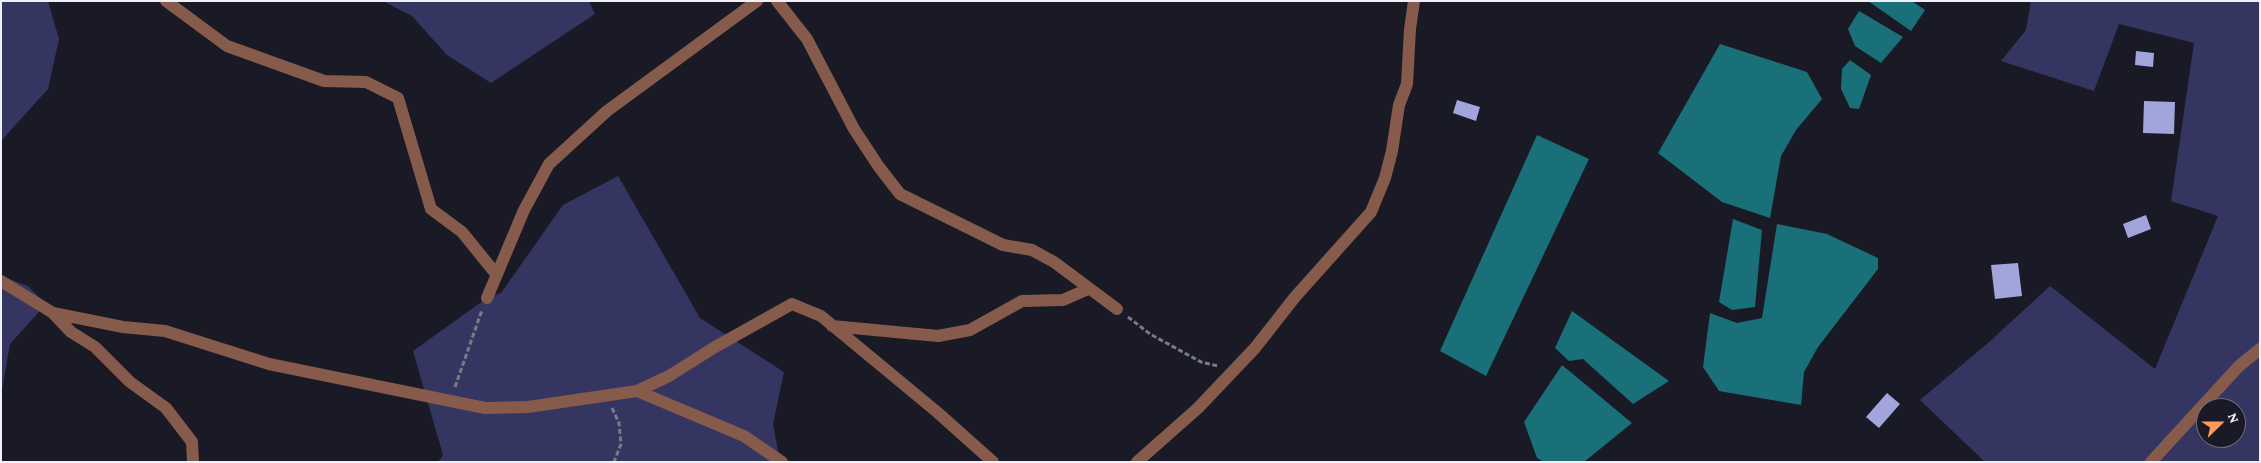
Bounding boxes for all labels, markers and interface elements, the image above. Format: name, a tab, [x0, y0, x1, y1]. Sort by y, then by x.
north arrow	[2196, 398, 2246, 448]
text: N	[2225, 410, 2243, 425]

